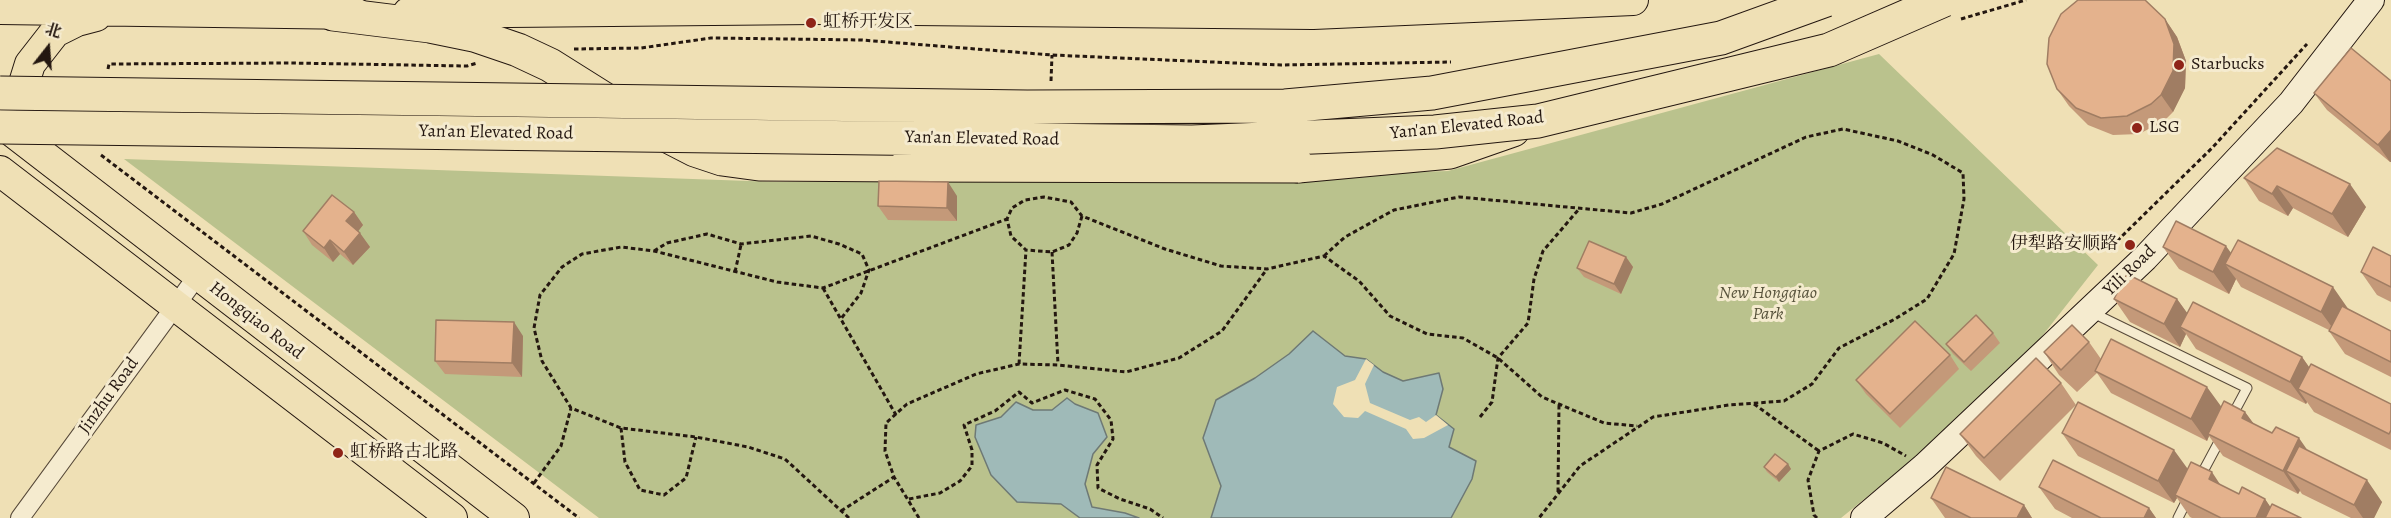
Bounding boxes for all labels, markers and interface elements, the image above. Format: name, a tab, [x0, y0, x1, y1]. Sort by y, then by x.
place label: 虹桥开发区	[823, 12, 913, 34]
marker: 虹桥开发区	[804, 16, 818, 30]
north arrow	[18, 18, 78, 78]
text: 北	[42, 18, 64, 44]
place label: Starbucks	[2191, 54, 2264, 76]
marker: Starbucks	[2172, 58, 2186, 72]
street label: Yan'an Elevated Road	[1389, 107, 1545, 145]
place label: LSG	[2149, 117, 2180, 139]
street label: Yan'an Elevated Road	[419, 121, 573, 145]
marker: LSG	[2130, 121, 2144, 135]
street label: Yan'an Elevated Road	[905, 127, 1059, 151]
place label: 伊犁路安顺路	[2010, 234, 2118, 256]
marker: 伊犁路安顺路	[2123, 238, 2137, 252]
street label: Yili Road	[2099, 241, 2161, 301]
street label: Hongqiao Road	[205, 277, 307, 365]
park label: New Hongqiao Park	[1719, 283, 1817, 326]
street label: Jinzhu Road	[74, 354, 144, 438]
place label: 虹桥路古北路	[350, 442, 458, 464]
marker: 虹桥路古北路	[331, 446, 345, 460]

